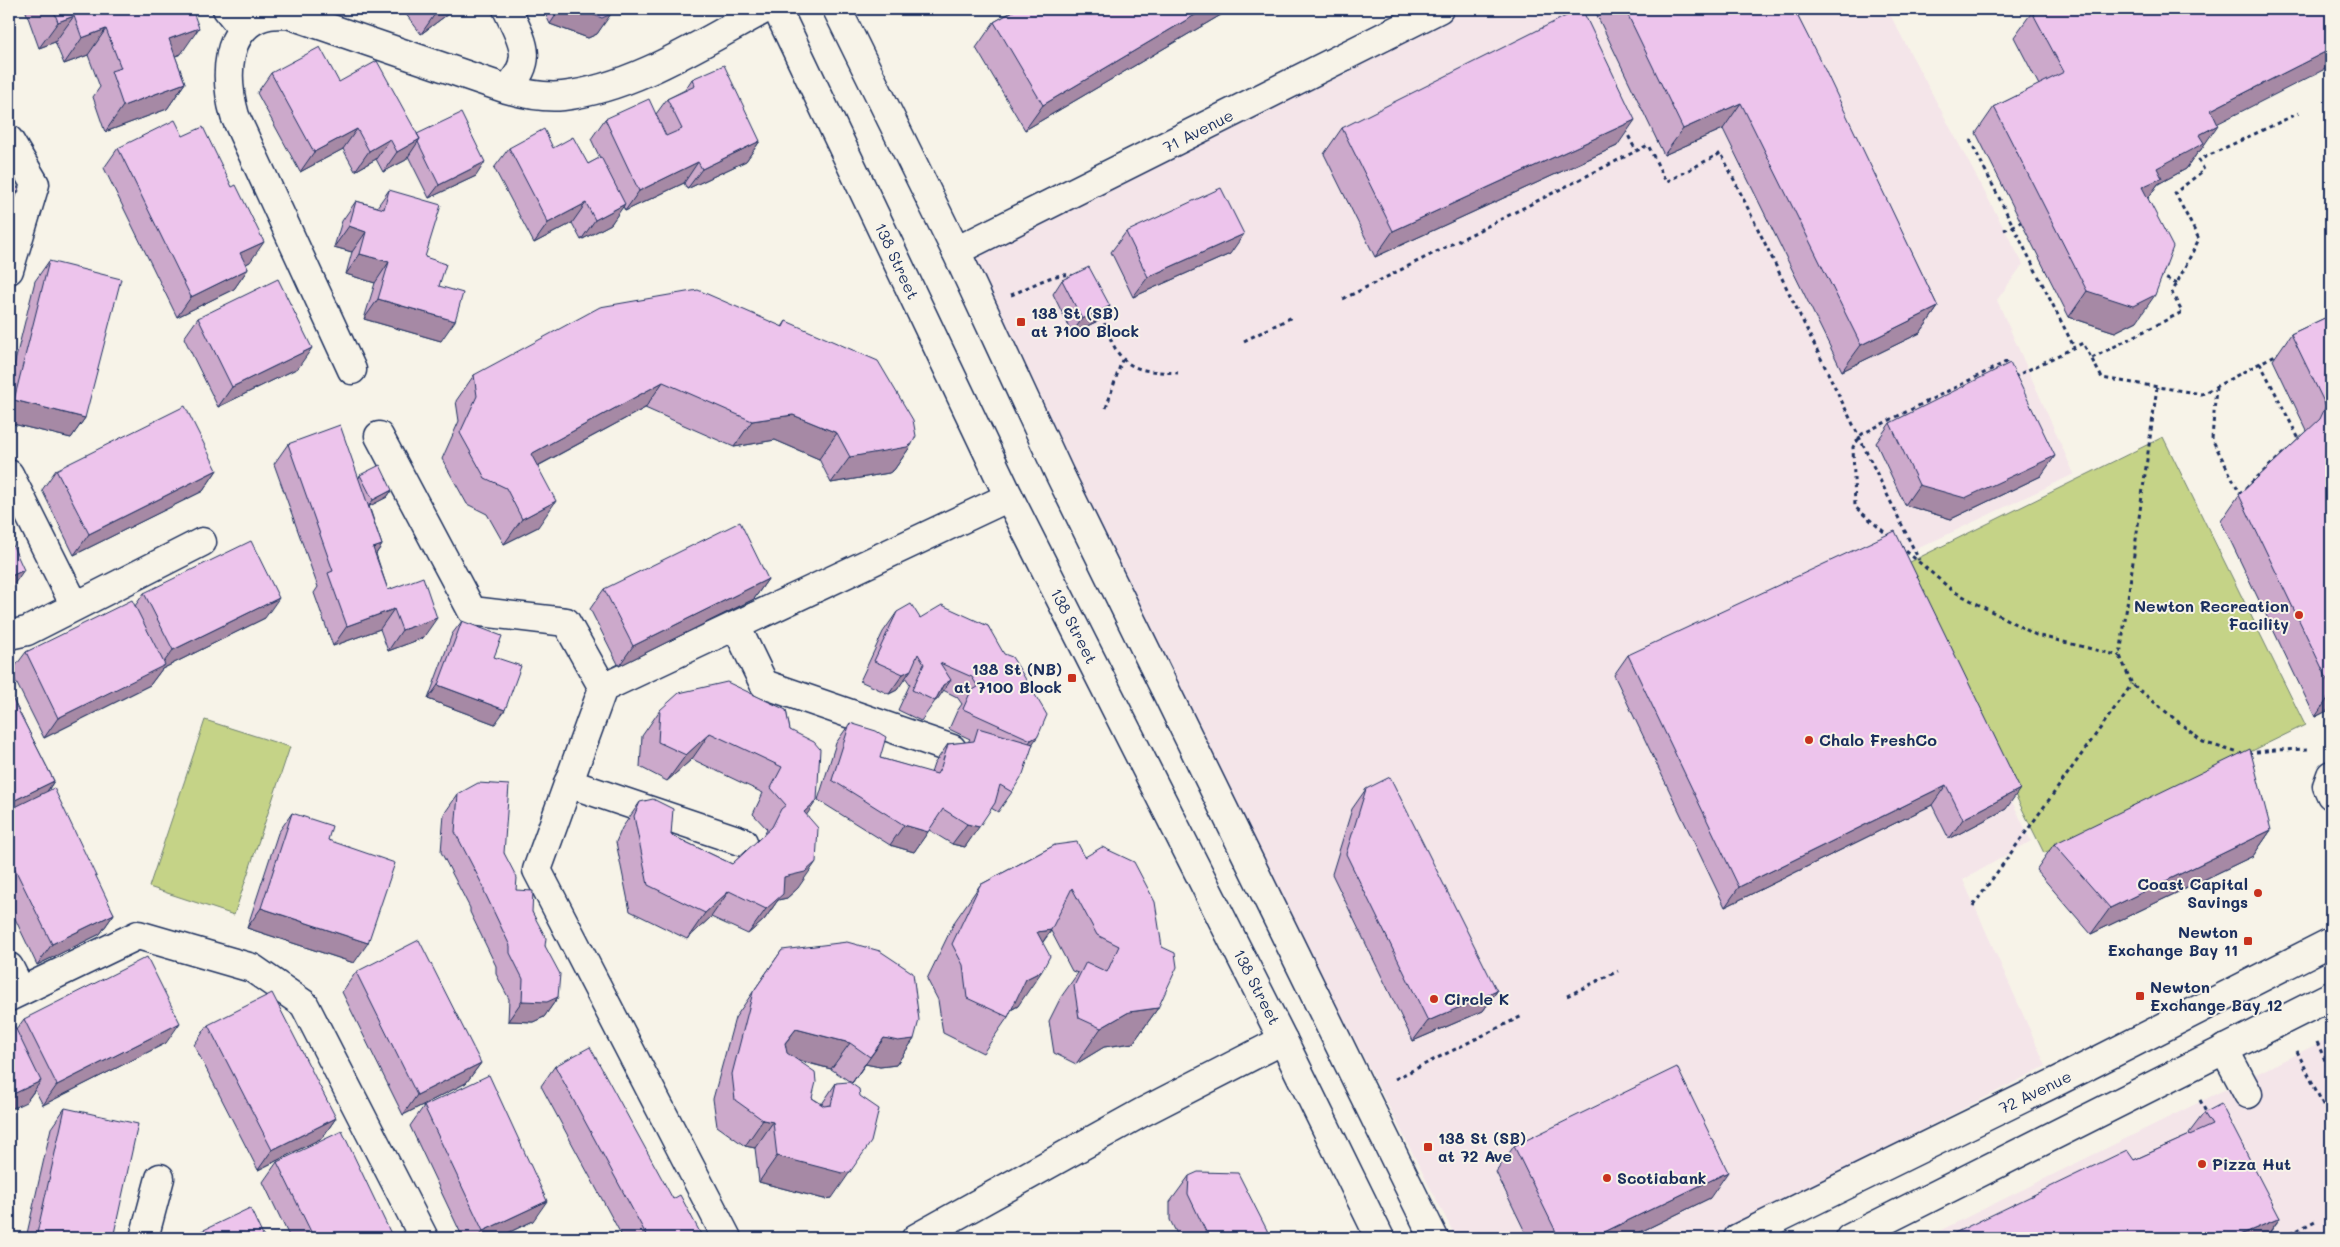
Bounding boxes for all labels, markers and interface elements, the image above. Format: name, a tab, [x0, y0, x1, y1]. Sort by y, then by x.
street label: 71 Avenue	[1159, 104, 1237, 157]
street label: 138 Street	[871, 219, 924, 303]
place label: 138 St (SB) at 7100 Block	[1031, 302, 1139, 341]
marker: 138 St (SB) at 7100 Block	[1015, 316, 1027, 328]
street label: 138 Street	[1046, 584, 1102, 667]
place label: Newton Recreation Facility	[2134, 595, 2289, 634]
marker: Newton Recreation Facility	[2293, 609, 2305, 621]
place label: 138 St (NB) at 7100 Block	[954, 658, 1062, 697]
marker: 138 St (NB) at 7100 Block	[1066, 672, 1078, 684]
place label: Chalo FreshCo	[1819, 729, 1937, 750]
marker: Chalo FreshCo	[1803, 734, 1815, 746]
place label: Coast Capital Savings	[2137, 873, 2248, 912]
marker: Coast Capital Savings	[2252, 887, 2264, 899]
place label: Newton Exchange Bay 11	[2107, 921, 2238, 960]
marker: Newton Exchange Bay 11	[2242, 935, 2254, 947]
street label: 138 Street	[1229, 945, 1285, 1028]
place label: Newton Exchange Bay 12	[2150, 976, 2282, 1015]
place label: Circle K	[1444, 988, 1509, 1009]
marker: Newton Exchange Bay 12	[2134, 990, 2146, 1002]
marker: Circle K	[1428, 993, 1440, 1005]
street label: 72 Avenue	[1995, 1065, 2075, 1118]
place label: 138 St (SB) at 72 Ave	[1438, 1127, 1526, 1166]
marker: 138 St (SB) at 72 Ave	[1422, 1141, 1434, 1153]
place label: Pizza Hut	[2212, 1153, 2291, 1174]
marker: Pizza Hut	[2196, 1158, 2208, 1170]
place label: Scotiabank	[1617, 1167, 1706, 1188]
marker: Scotiabank	[1601, 1172, 1613, 1184]

